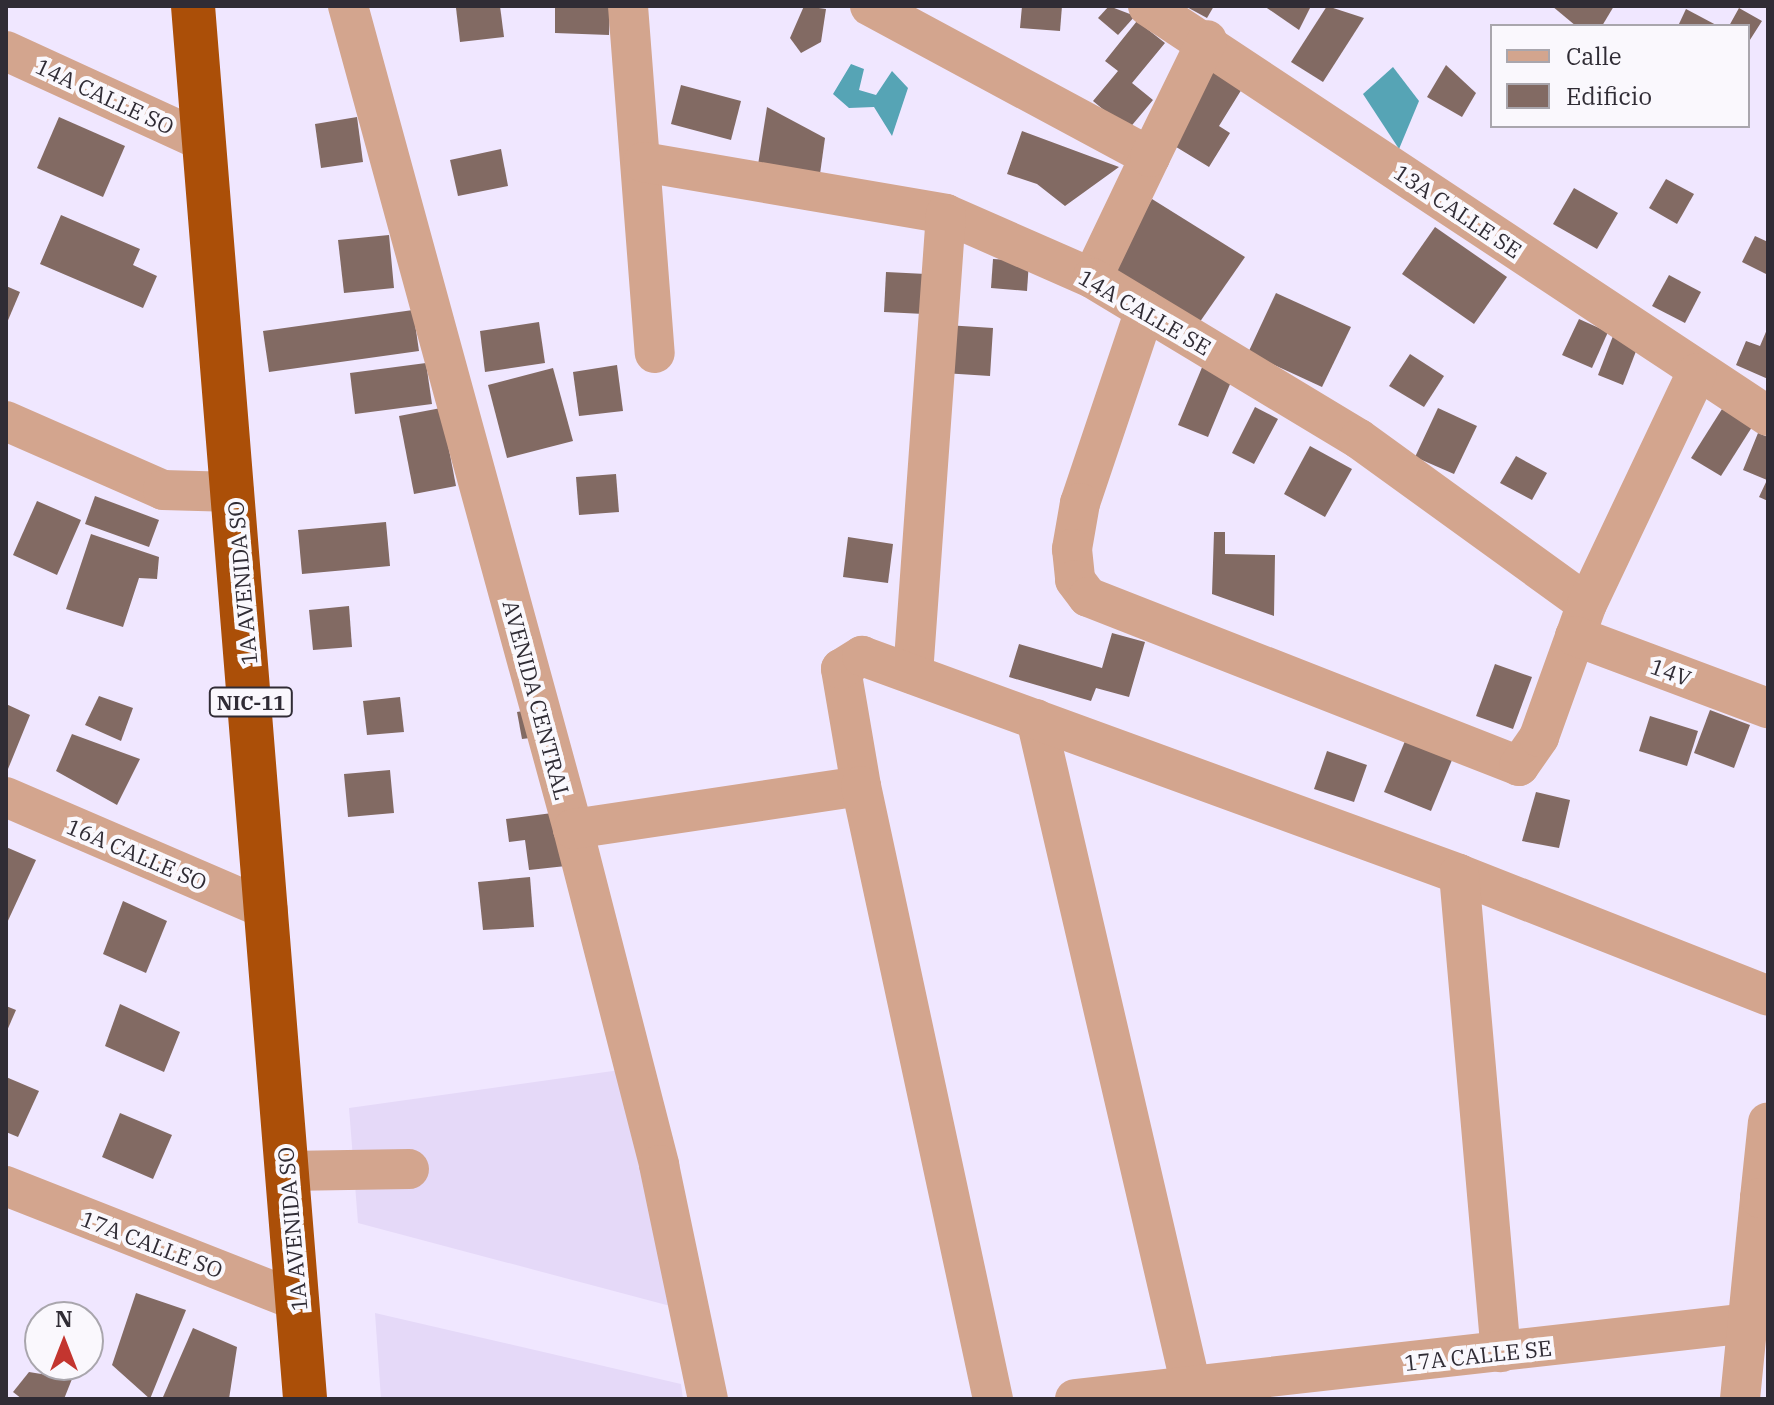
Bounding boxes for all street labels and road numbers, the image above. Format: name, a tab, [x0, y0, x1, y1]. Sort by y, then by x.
street label: 14A CALLE SO	[32, 52, 178, 140]
street label: 13A CALLE SE	[1389, 159, 1527, 263]
street label: 14A CALLE SE	[1074, 264, 1216, 360]
street label: 1A AVENIDA SO	[222, 500, 262, 666]
street label: AVENIDA CENTRAL	[498, 597, 576, 803]
street label: 14V	[1647, 653, 1695, 691]
road number: NIC-11	[207, 686, 295, 718]
street label: 16A CALLE SO	[63, 813, 211, 895]
street label: 1A AVENIDA SO	[272, 1146, 312, 1312]
street label: 17A CALLE SO	[77, 1205, 227, 1283]
street label: 17A CALLE SE	[1403, 1334, 1553, 1376]

